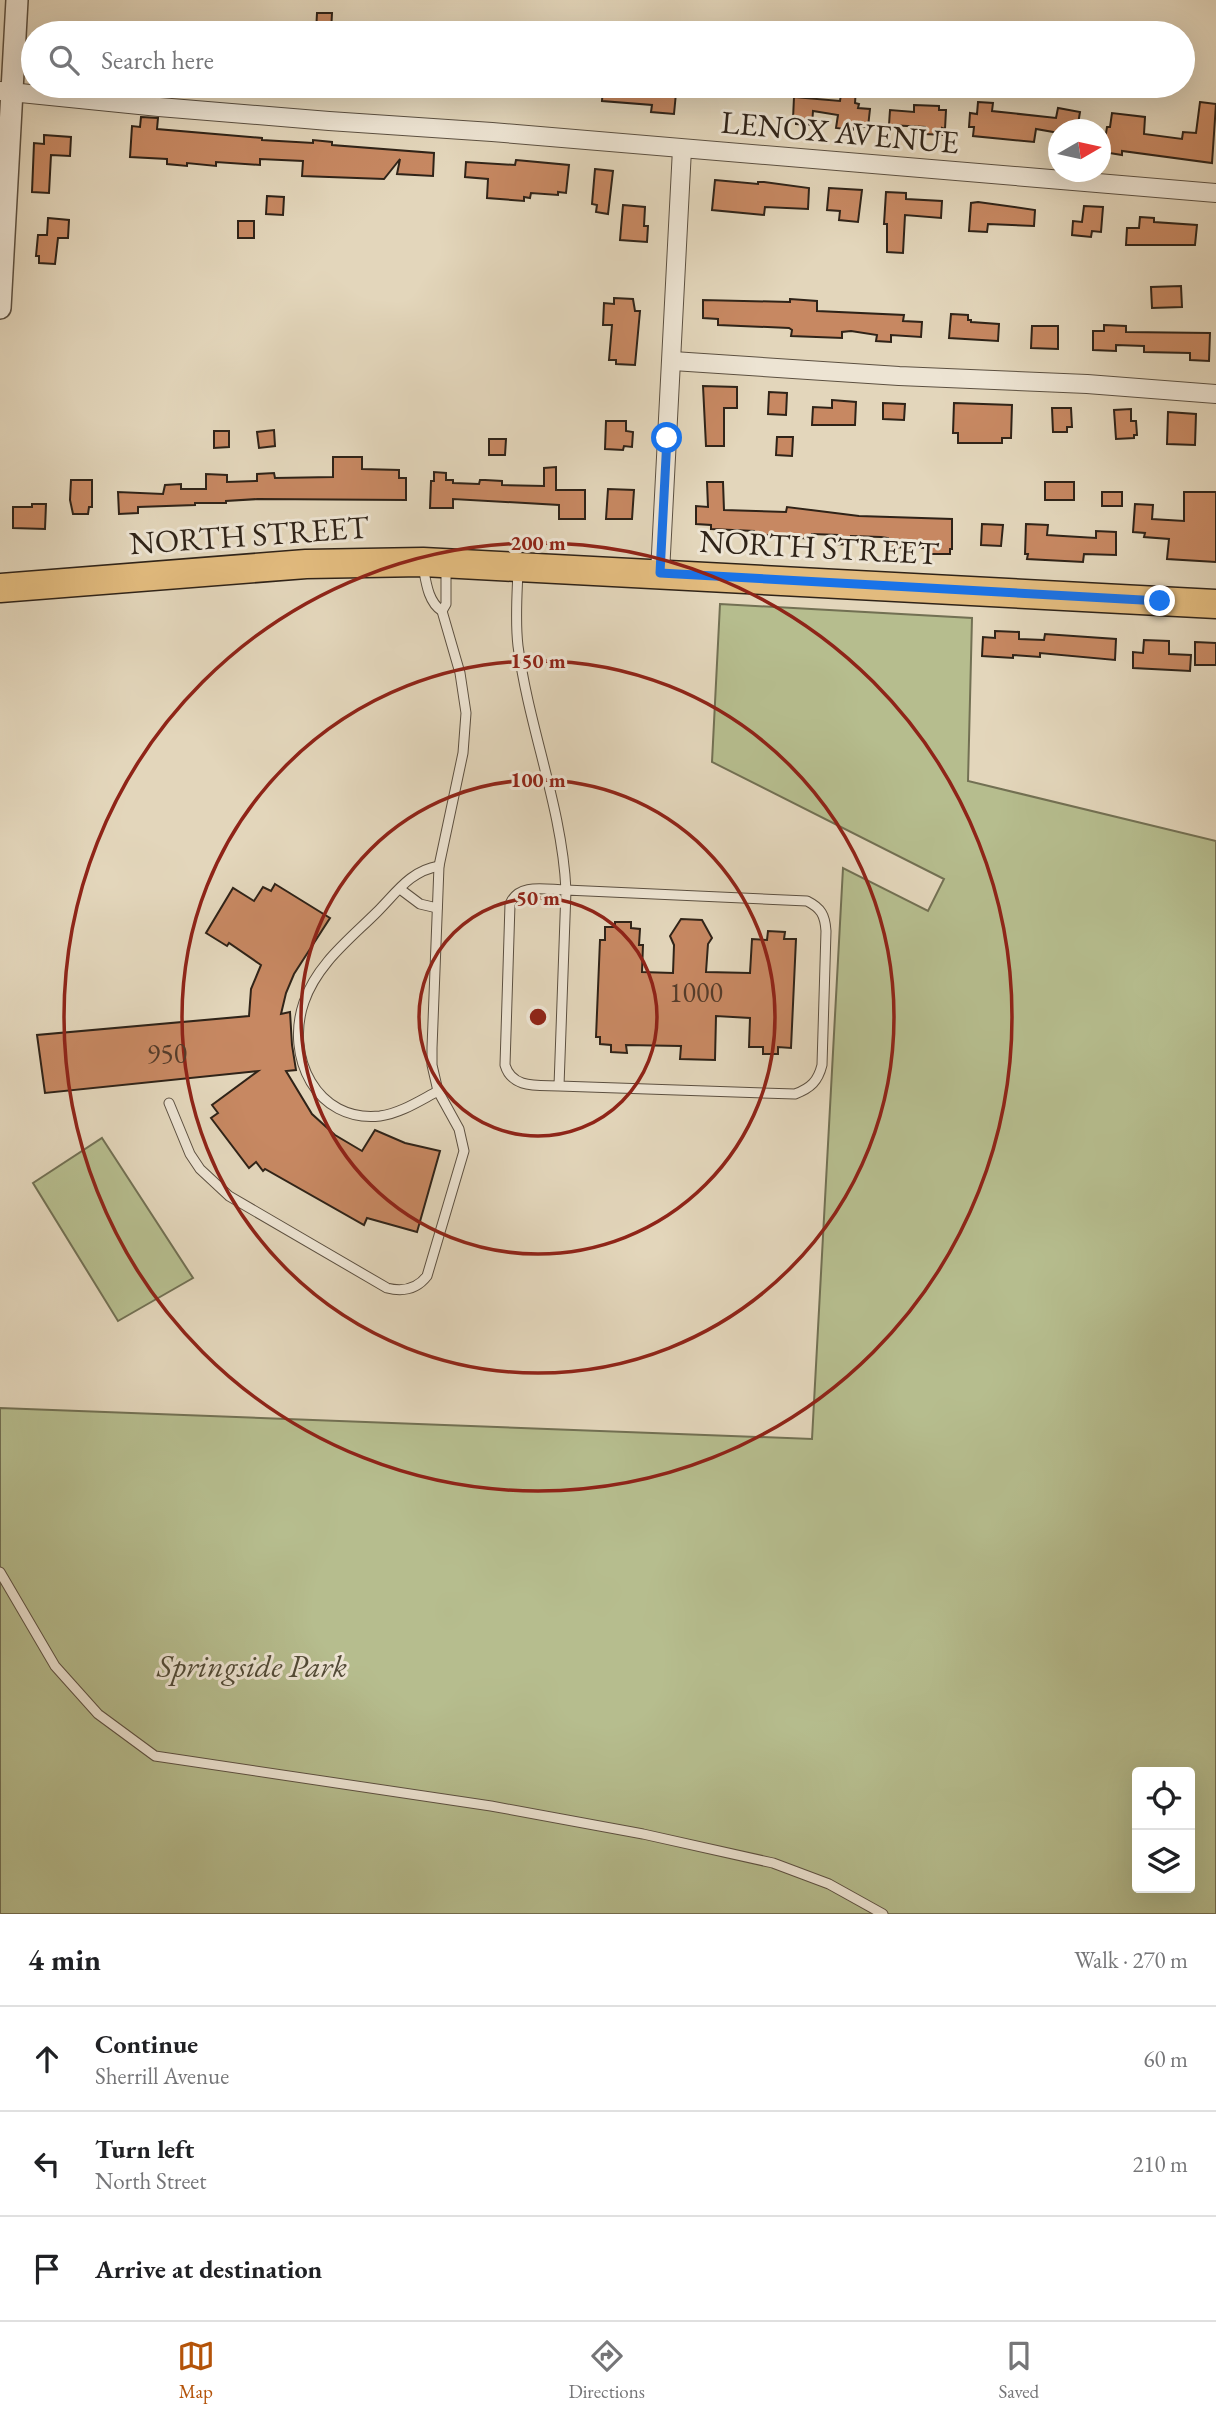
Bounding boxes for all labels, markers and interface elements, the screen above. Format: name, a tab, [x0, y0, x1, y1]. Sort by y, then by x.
search box	[21, 21, 1195, 98]
icon: search	[45, 41, 83, 79]
text: Search here	[101, 43, 214, 77]
street label: LENOX AVENUE	[719, 101, 961, 163]
north arrow	[1048, 119, 1111, 182]
route start	[651, 422, 682, 453]
street label: NORTH STREET	[128, 506, 371, 564]
street label: NORTH STREET	[698, 520, 940, 574]
text: 200 m	[510, 529, 566, 556]
route end	[1144, 585, 1175, 616]
text: 150 m	[510, 647, 566, 674]
text: 100 m	[510, 766, 566, 793]
text: 50 m	[516, 884, 560, 911]
house number: 1000	[669, 974, 723, 1010]
centre of rings	[526, 1005, 550, 1029]
house number: 950	[147, 1035, 187, 1071]
park label: Springside Park	[156, 1645, 347, 1687]
map controls	[1132, 1767, 1195, 1893]
button: locate	[1132, 1767, 1195, 1830]
button: layers	[1132, 1830, 1195, 1893]
text: 4 min	[28, 1940, 101, 1979]
text: Walk · 270 m	[1074, 1945, 1188, 1975]
text: Continue	[95, 2027, 198, 2061]
icon: ahead	[28, 2040, 66, 2078]
text: 60 m	[1143, 2044, 1188, 2074]
text: Sherrill Avenue	[95, 2061, 229, 2091]
text: Turn left	[95, 2132, 194, 2166]
icon: left	[28, 2145, 66, 2183]
text: 210 m	[1132, 2149, 1188, 2179]
text: North Street	[95, 2166, 206, 2196]
icon: arrive	[28, 2250, 66, 2288]
text: Arrive at destination	[95, 2252, 322, 2286]
tab: Map	[177, 2337, 215, 2404]
tab: Directions	[568, 2337, 645, 2404]
tab: Saved	[998, 2337, 1039, 2404]

